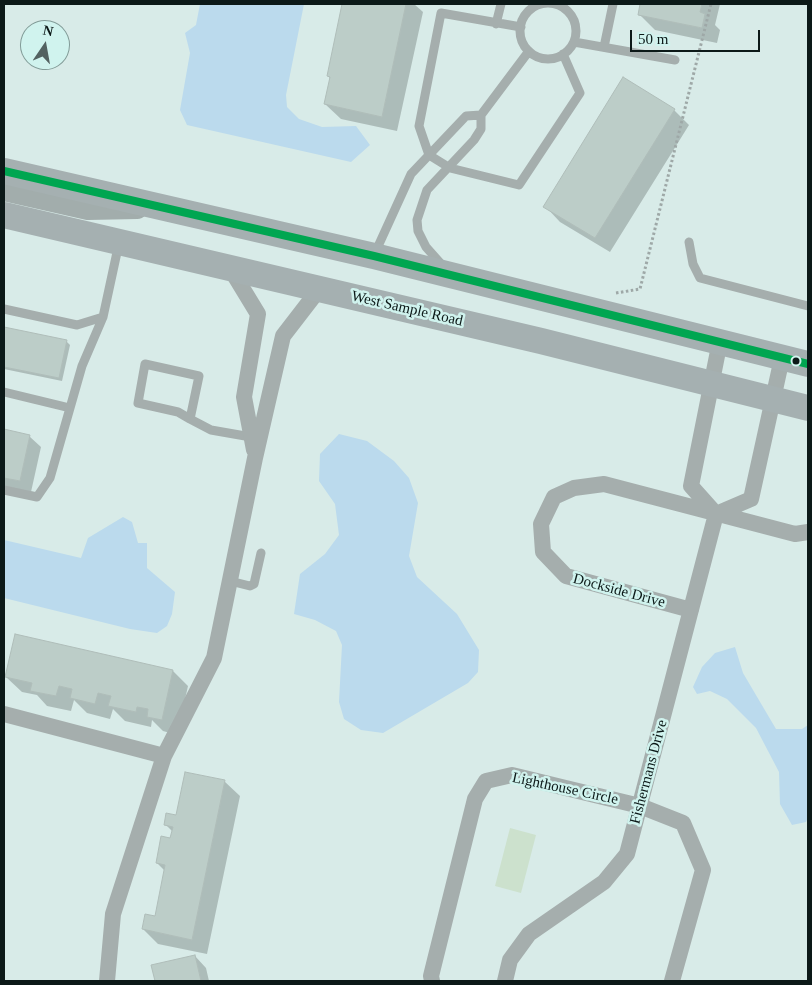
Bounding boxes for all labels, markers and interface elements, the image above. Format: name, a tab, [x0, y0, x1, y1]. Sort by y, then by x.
north arrow	[20, 20, 70, 70]
scale bar	[632, 20, 762, 52]
text: N	[42, 22, 55, 39]
text: 50 m	[638, 31, 668, 47]
street label: West Sample Road	[350, 287, 464, 331]
unlabelled marker	[791, 356, 801, 366]
street label: Dockside Drive	[571, 570, 667, 612]
street label: Fishermans Drive	[626, 718, 672, 826]
street label: Lighthouse Circle	[510, 769, 620, 809]

